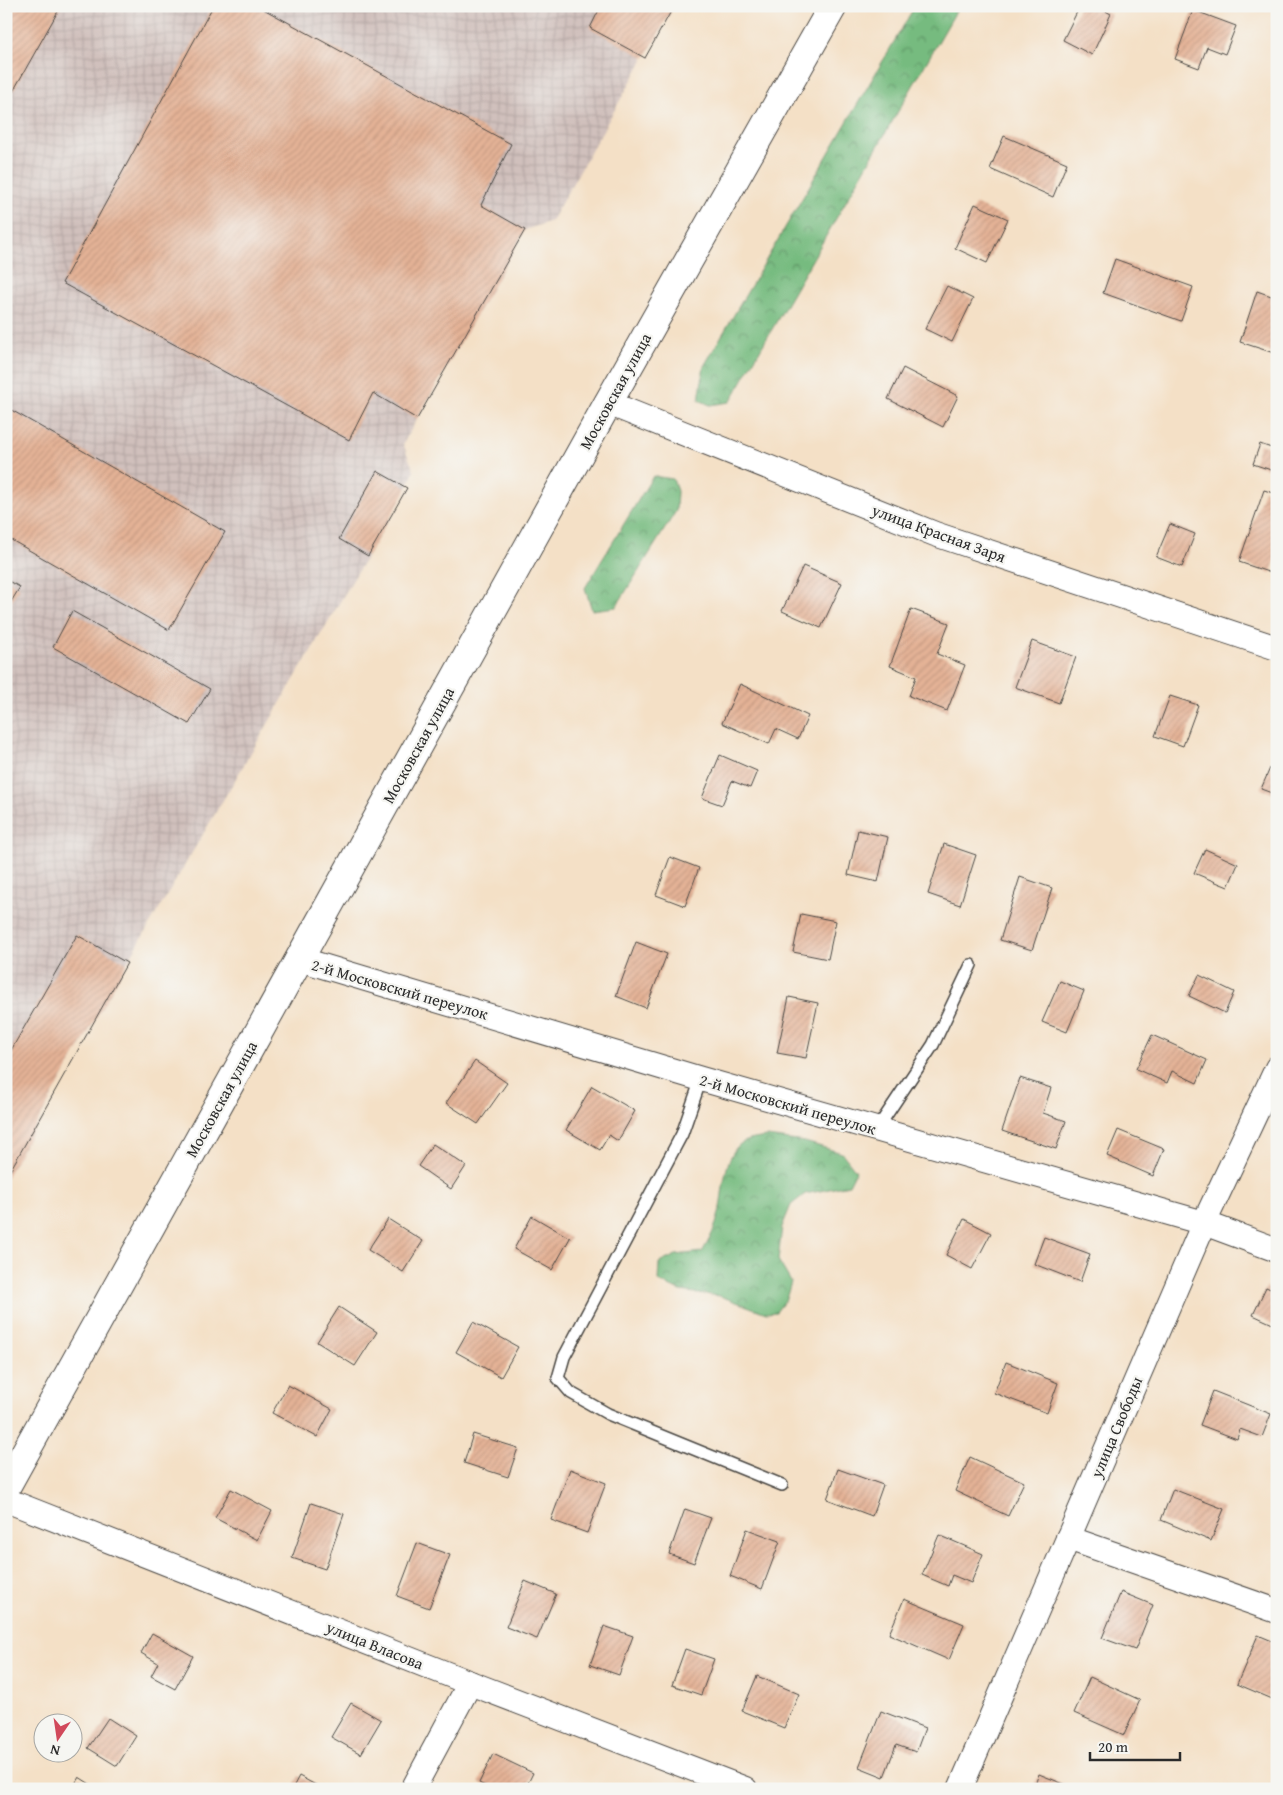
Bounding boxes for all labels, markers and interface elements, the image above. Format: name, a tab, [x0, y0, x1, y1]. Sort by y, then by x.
street label: Московская улица	[573, 328, 657, 454]
street label: улица Красная Заря	[868, 497, 1009, 568]
street label: Московская улица	[376, 682, 460, 808]
street label: 2-й Московский переулок	[309, 952, 492, 1026]
street label: Московская улица	[179, 1036, 263, 1162]
street label: 2-й Московский переулок	[697, 1067, 880, 1141]
street label: улица Свободы	[1084, 1373, 1148, 1482]
street label: улица Власова	[322, 1614, 428, 1676]
north arrow	[32, 1712, 82, 1762]
scale bar	[1090, 1730, 1180, 1762]
text: 20 m	[1098, 1736, 1129, 1757]
text: N	[48, 1740, 62, 1761]

